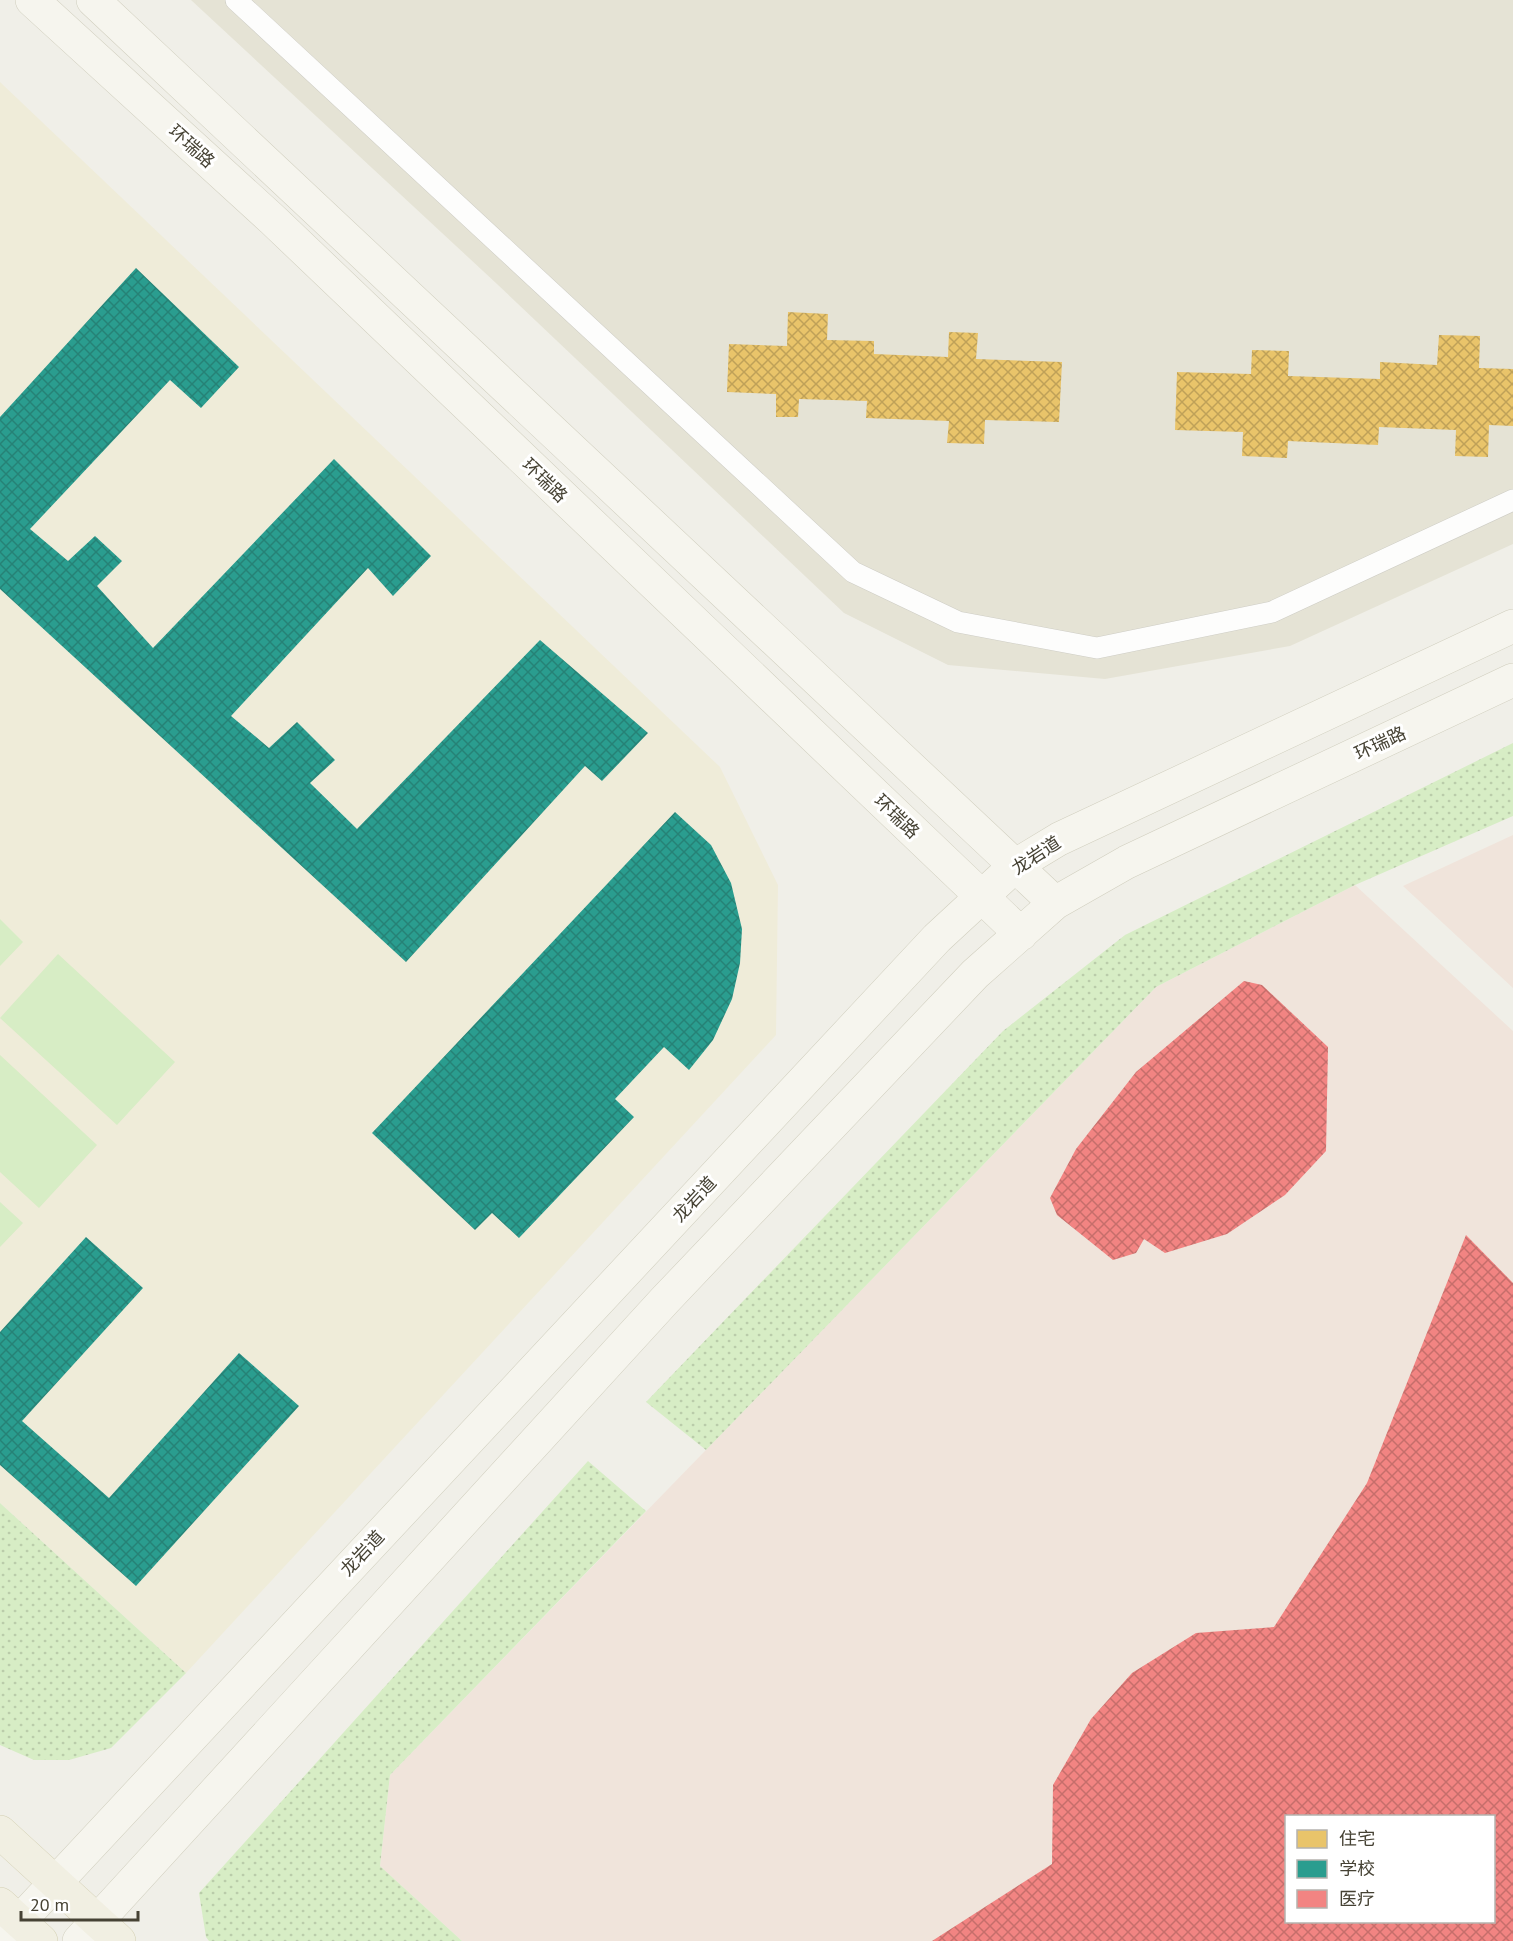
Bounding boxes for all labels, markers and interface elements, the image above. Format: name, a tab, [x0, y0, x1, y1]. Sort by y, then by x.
street label: 环瑞路	[164, 119, 220, 173]
street label: 环瑞路	[518, 453, 572, 507]
street label: 环瑞路	[1351, 721, 1409, 765]
street label: 环瑞路	[870, 789, 924, 843]
street label: 龙岩道	[1007, 831, 1065, 879]
street label: 龙岩道	[667, 1171, 721, 1227]
street label: 龙岩道	[335, 1525, 389, 1581]
legend	[1285, 1815, 1495, 1923]
text: 住宅	[1339, 1827, 1375, 1850]
text: 学校	[1339, 1857, 1375, 1880]
scale bar	[21, 1884, 138, 1922]
text: 医疗	[1339, 1887, 1375, 1910]
text: 20 m	[30, 1893, 69, 1916]

